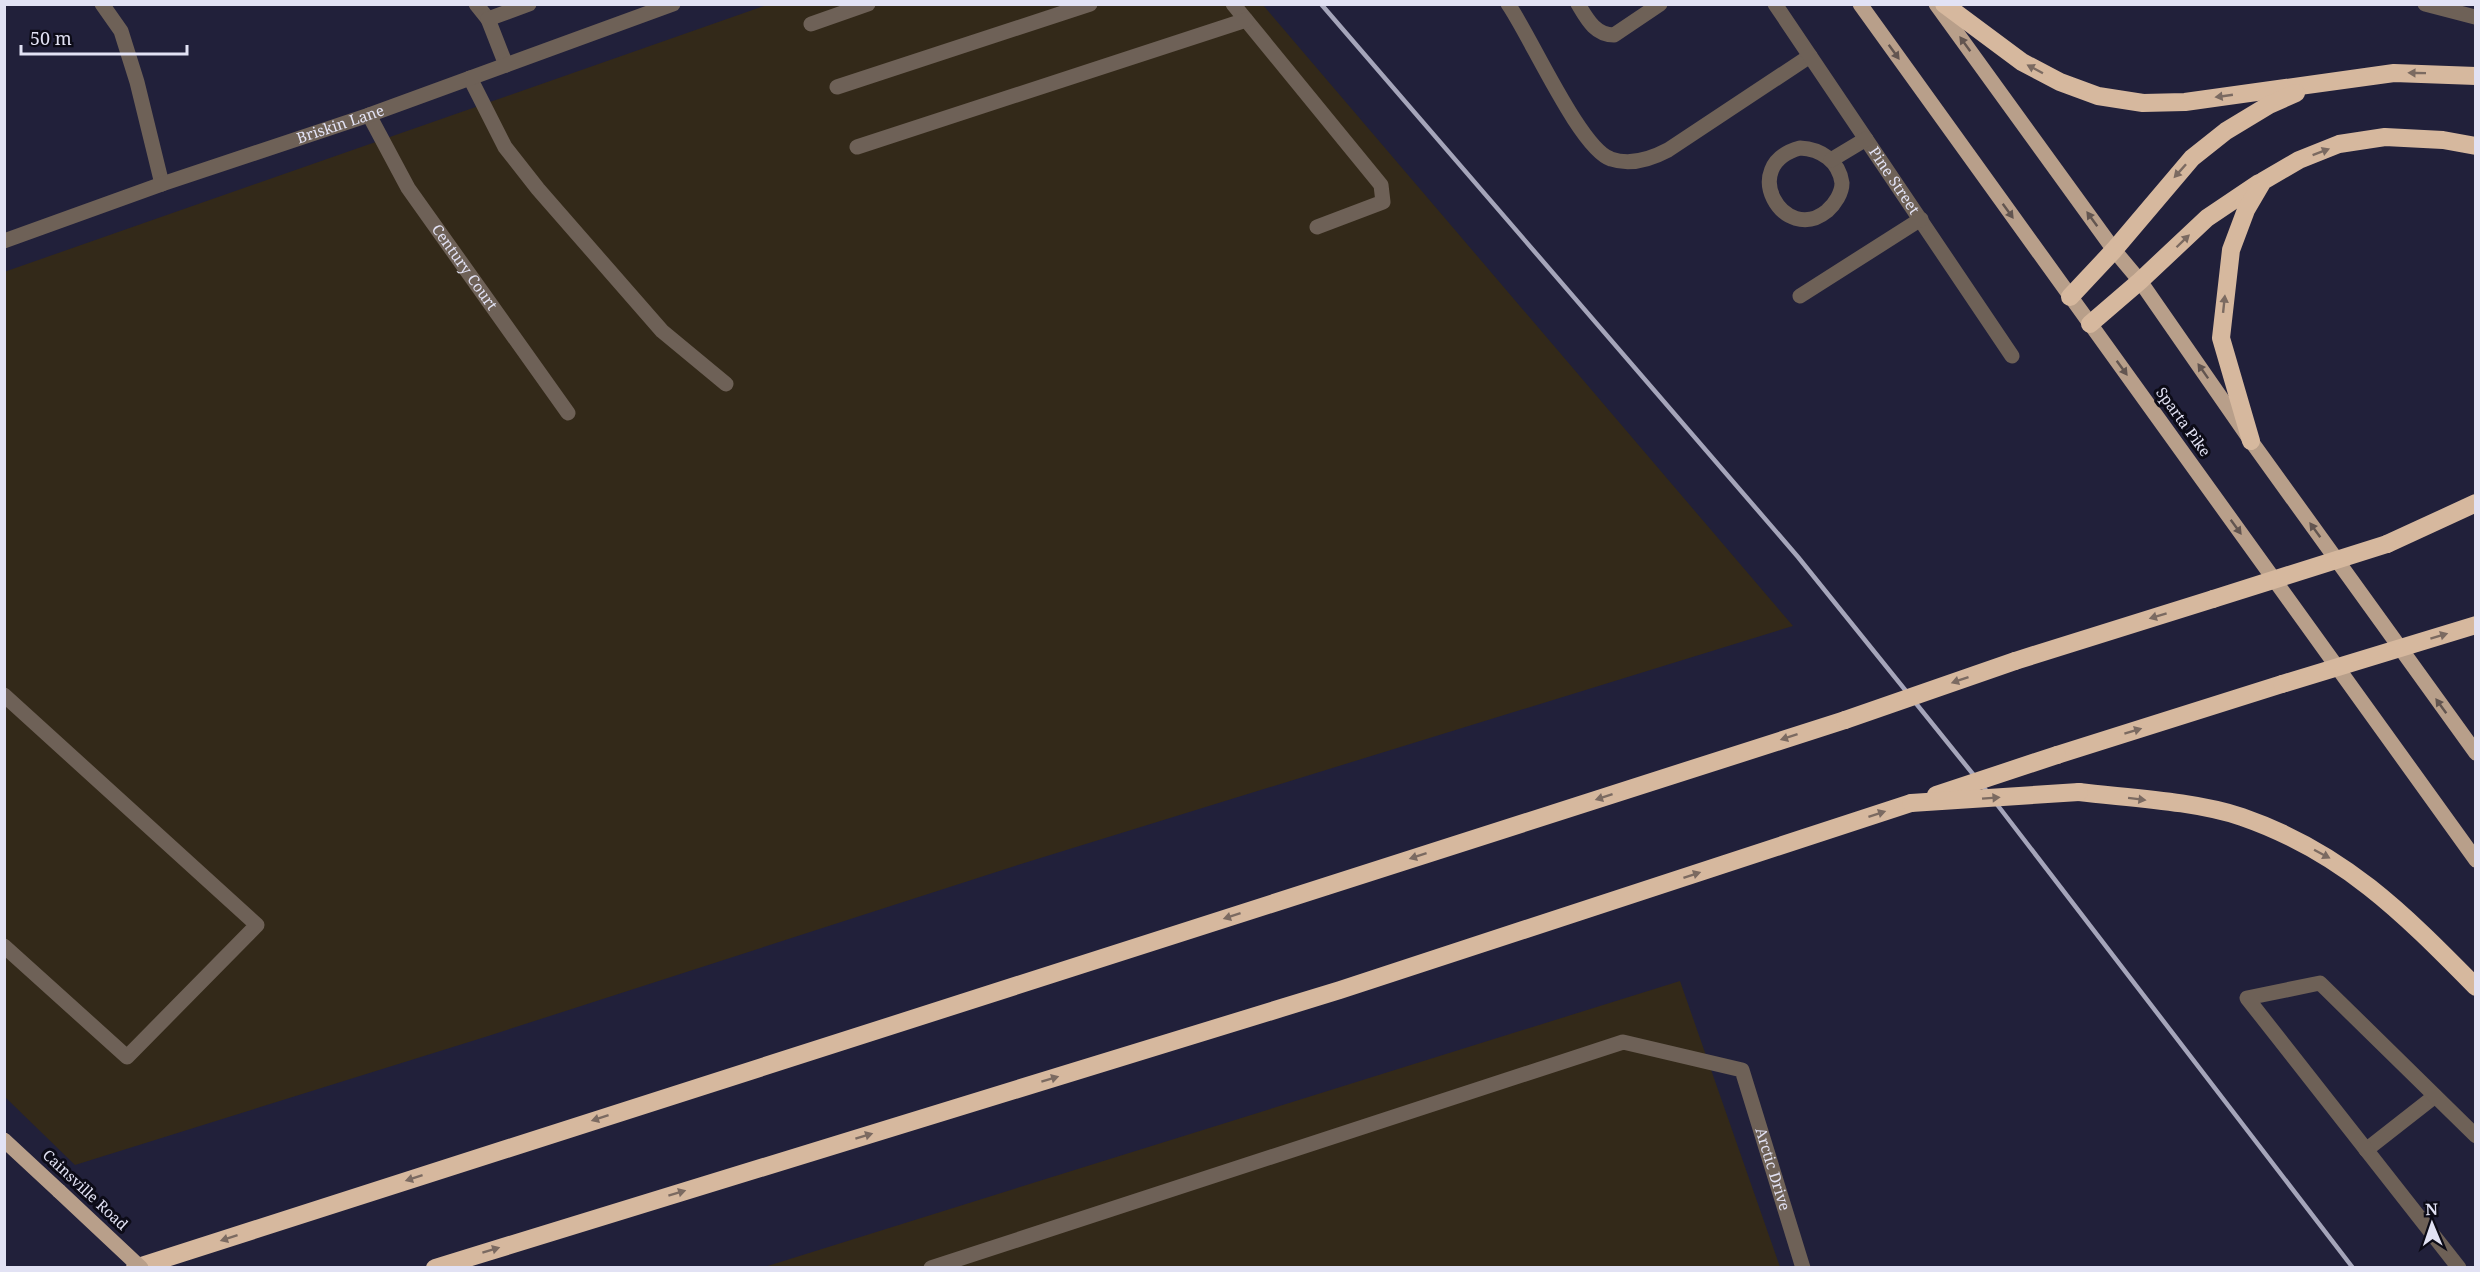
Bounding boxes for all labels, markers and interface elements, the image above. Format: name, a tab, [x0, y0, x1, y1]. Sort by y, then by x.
scale bar	[21, 18, 188, 56]
text: 50 m	[30, 26, 72, 50]
one-way arrow	[1959, 36, 1971, 52]
one-way arrow	[1888, 44, 1900, 60]
one-way arrow	[2027, 64, 2044, 74]
one-way arrow	[2408, 69, 2427, 78]
one-way arrow	[2214, 92, 2233, 101]
street label: Briskin Lane	[294, 99, 387, 147]
street label: Pine Street	[1865, 142, 1925, 218]
one-way arrow	[2312, 147, 2330, 157]
one-way arrow	[2174, 163, 2187, 178]
one-way arrow	[2002, 202, 2014, 218]
one-way arrow	[2086, 211, 2098, 226]
street label: Century Court	[428, 220, 503, 314]
one-way arrow	[2175, 234, 2190, 248]
one-way arrow	[2219, 294, 2229, 313]
one-way arrow	[2116, 361, 2128, 376]
one-way arrow	[2197, 364, 2209, 380]
street label: Sparta Pike	[2152, 383, 2216, 460]
one-way arrow	[2230, 518, 2242, 534]
one-way arrow	[2309, 523, 2321, 539]
one-way arrow	[2149, 612, 2167, 621]
one-way arrow	[2430, 631, 2448, 640]
one-way arrow	[1951, 675, 1969, 685]
one-way arrow	[2435, 698, 2447, 714]
one-way arrow	[2124, 726, 2142, 735]
one-way arrow	[1780, 733, 1798, 743]
one-way arrow	[1595, 793, 1613, 802]
one-way arrow	[1981, 793, 2000, 803]
one-way arrow	[2127, 794, 2146, 804]
one-way arrow	[1869, 809, 1887, 819]
one-way arrow	[2314, 849, 2331, 859]
one-way arrow	[1409, 852, 1427, 862]
one-way arrow	[1683, 870, 1701, 879]
one-way arrow	[1223, 912, 1241, 921]
one-way arrow	[1041, 1074, 1059, 1083]
one-way arrow	[591, 1114, 609, 1124]
street label: Arctic Drive	[1751, 1125, 1796, 1213]
one-way arrow	[855, 1131, 873, 1140]
street label: Cainsville Road	[39, 1145, 133, 1234]
one-way arrow	[405, 1174, 423, 1183]
one-way arrow	[668, 1188, 686, 1197]
north arrow	[2402, 1194, 2462, 1254]
text: N	[2425, 1198, 2439, 1220]
one-way arrow	[220, 1233, 238, 1243]
one-way arrow	[482, 1245, 500, 1254]

